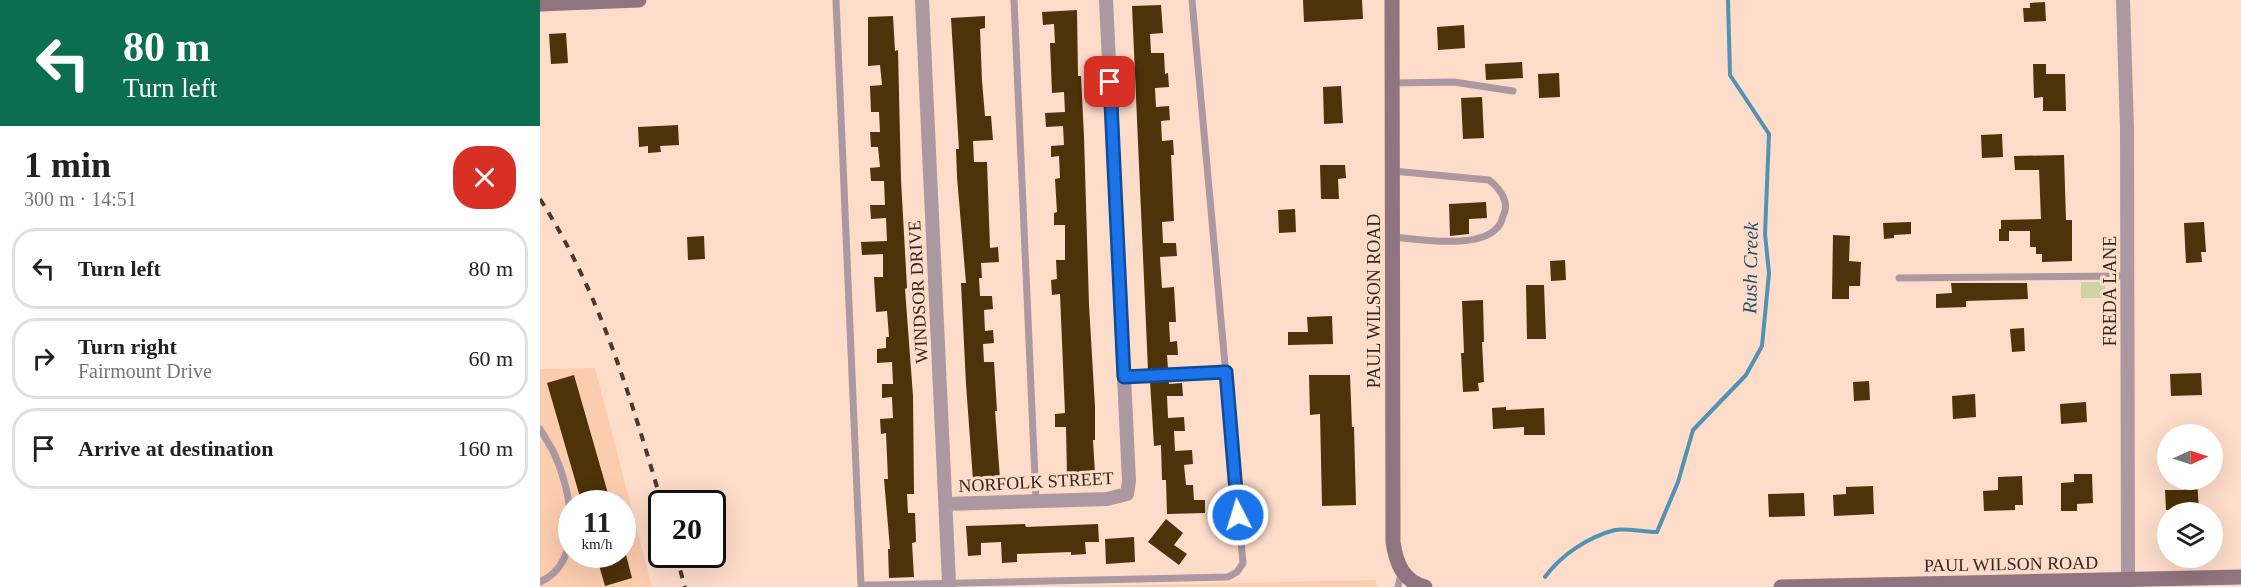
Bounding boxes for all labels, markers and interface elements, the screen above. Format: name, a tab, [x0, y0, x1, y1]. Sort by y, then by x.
icon: left	[24, 24, 102, 102]
text: 80 m	[123, 24, 211, 70]
pin	[1084, 56, 1135, 107]
icon: arrive	[1093, 65, 1126, 98]
text: Turn left	[123, 73, 217, 103]
text: 1 min	[24, 145, 111, 185]
button: close	[453, 146, 516, 209]
text: 300 m · 14:51	[24, 188, 137, 210]
street label: PAUL WILSON ROAD	[1364, 214, 1384, 388]
street label: WINDSOR DRIVE	[904, 220, 932, 364]
water label: Rush Creek	[1738, 221, 1762, 315]
street label: FREDA LANE	[2100, 236, 2120, 346]
icon: left	[27, 252, 60, 285]
text: Turn left	[78, 256, 161, 281]
text: 80 m	[468, 256, 513, 281]
text: Turn right	[78, 334, 177, 359]
icon: right	[27, 342, 60, 375]
text: 60 m	[468, 346, 513, 371]
text: Fairmount Drive	[78, 360, 212, 382]
north arrow	[2157, 424, 2223, 490]
map controls	[2157, 424, 2223, 568]
icon: arrive	[27, 432, 60, 465]
text: Arrive at destination	[78, 436, 274, 461]
text: 160 m	[457, 436, 513, 461]
street label: NORFOLK STREET	[958, 468, 1114, 496]
position arrow	[1206, 483, 1270, 547]
speed limit sign: 20	[648, 490, 726, 568]
button: layers	[2157, 502, 2223, 568]
text: 11	[583, 505, 611, 538]
text: km/h	[582, 536, 612, 552]
street label: PAUL WILSON ROAD	[1924, 552, 2098, 576]

